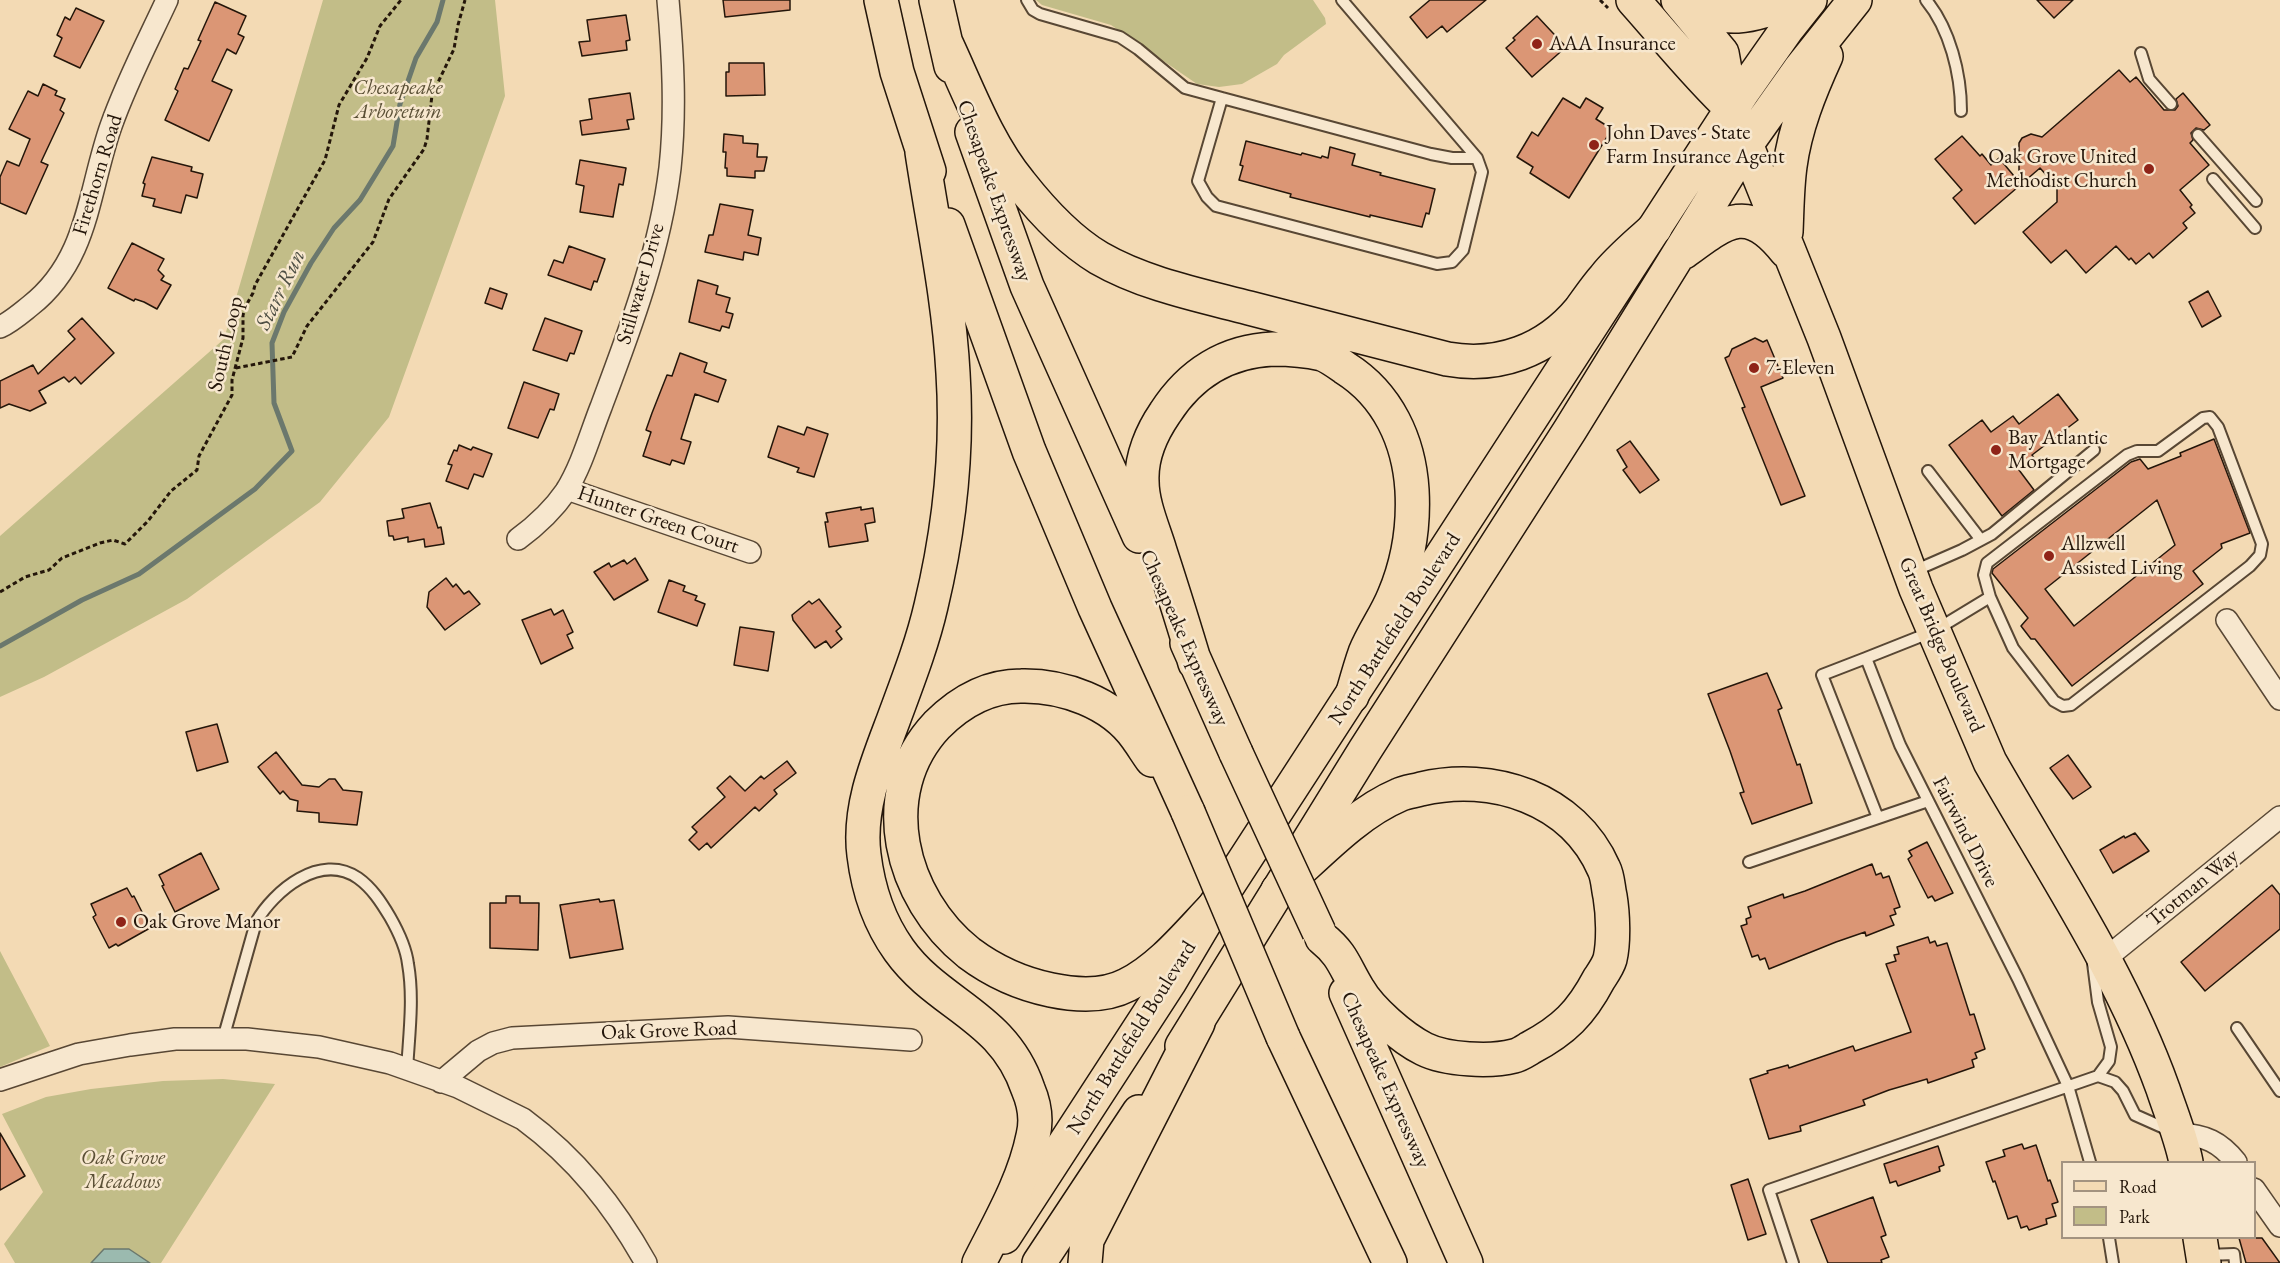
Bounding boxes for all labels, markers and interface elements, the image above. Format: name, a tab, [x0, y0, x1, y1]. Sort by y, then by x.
place label: AAA Insurance	[1549, 31, 1676, 57]
marker: AAA Insurance	[1530, 37, 1544, 51]
park label: Chesapeake Arboretum	[353, 75, 443, 125]
street label: Chesapeake Expressway	[951, 97, 1037, 285]
street label: Firethorn Road	[68, 111, 128, 239]
place label: John Daves - State Farm Insurance Agent	[1606, 120, 1785, 170]
marker: John Daves - State Farm Insurance Agent	[1587, 138, 1601, 152]
place label: Oak Grove United Methodist Church	[1986, 144, 2137, 194]
marker: Oak Grove United Methodist Church	[2142, 162, 2156, 176]
street label: Stillwater Drive	[612, 221, 670, 347]
water label: Starr Run	[250, 246, 312, 334]
street label: South Loop	[203, 294, 249, 394]
place label: 7-Eleven	[1766, 355, 1835, 381]
marker: 7-Eleven	[1747, 361, 1761, 375]
place label: Bay Atlantic Mortgage	[2008, 425, 2108, 475]
marker: Bay Atlantic Mortgage	[1989, 443, 2003, 457]
street label: Hunter Green Court	[574, 481, 742, 559]
street label: North Battlefield Boulevard	[1324, 528, 1466, 730]
place label: Allzwell Assisted Living	[2061, 531, 2182, 581]
street label: Chesapeake Expressway	[1134, 546, 1234, 730]
marker: Allzwell Assisted Living	[2042, 549, 2056, 563]
street label: Great Bridge Boulevard	[1893, 553, 1989, 737]
street label: Fairwind Drive	[1926, 772, 2004, 892]
street label: Trotman Way	[2142, 843, 2244, 933]
place label: Oak Grove Manor	[133, 909, 280, 935]
marker: Oak Grove Manor	[114, 915, 128, 929]
street label: North Battlefield Boulevard	[1062, 936, 1202, 1140]
street label: Chesapeake Expressway	[1335, 988, 1435, 1172]
street label: Oak Grove Road	[601, 1016, 737, 1046]
park label: Oak Grove Meadows	[81, 1145, 165, 1195]
legend	[2061, 1161, 2256, 1239]
text: Road	[2119, 1175, 2157, 1198]
text: Park	[2119, 1205, 2150, 1228]

